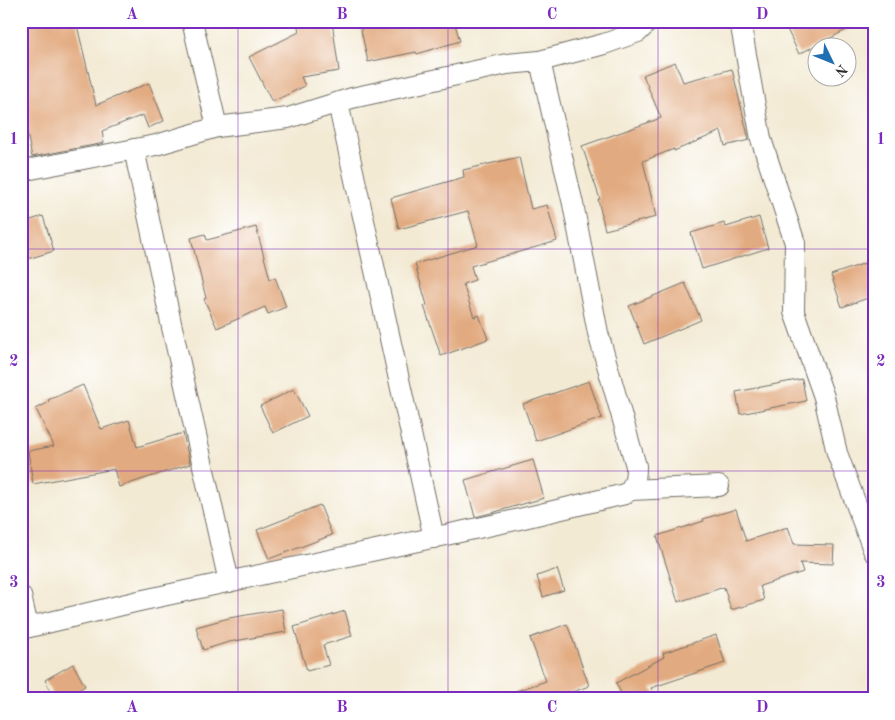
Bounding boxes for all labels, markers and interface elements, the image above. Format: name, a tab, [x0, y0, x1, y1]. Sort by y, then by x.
text: A	[126, 7, 138, 23]
text: B	[336, 7, 348, 23]
text: C	[547, 7, 557, 23]
text: D	[756, 7, 768, 23]
north arrow	[808, 38, 858, 88]
text: N	[832, 61, 850, 79]
text: 1	[9, 132, 19, 148]
text: 1	[876, 132, 886, 148]
text: 2	[9, 354, 19, 370]
text: 2	[876, 354, 886, 370]
text: 3	[9, 575, 19, 591]
text: 3	[876, 575, 886, 591]
text: A	[126, 700, 138, 716]
text: B	[336, 700, 348, 716]
text: C	[547, 700, 557, 716]
text: D	[756, 700, 768, 716]

